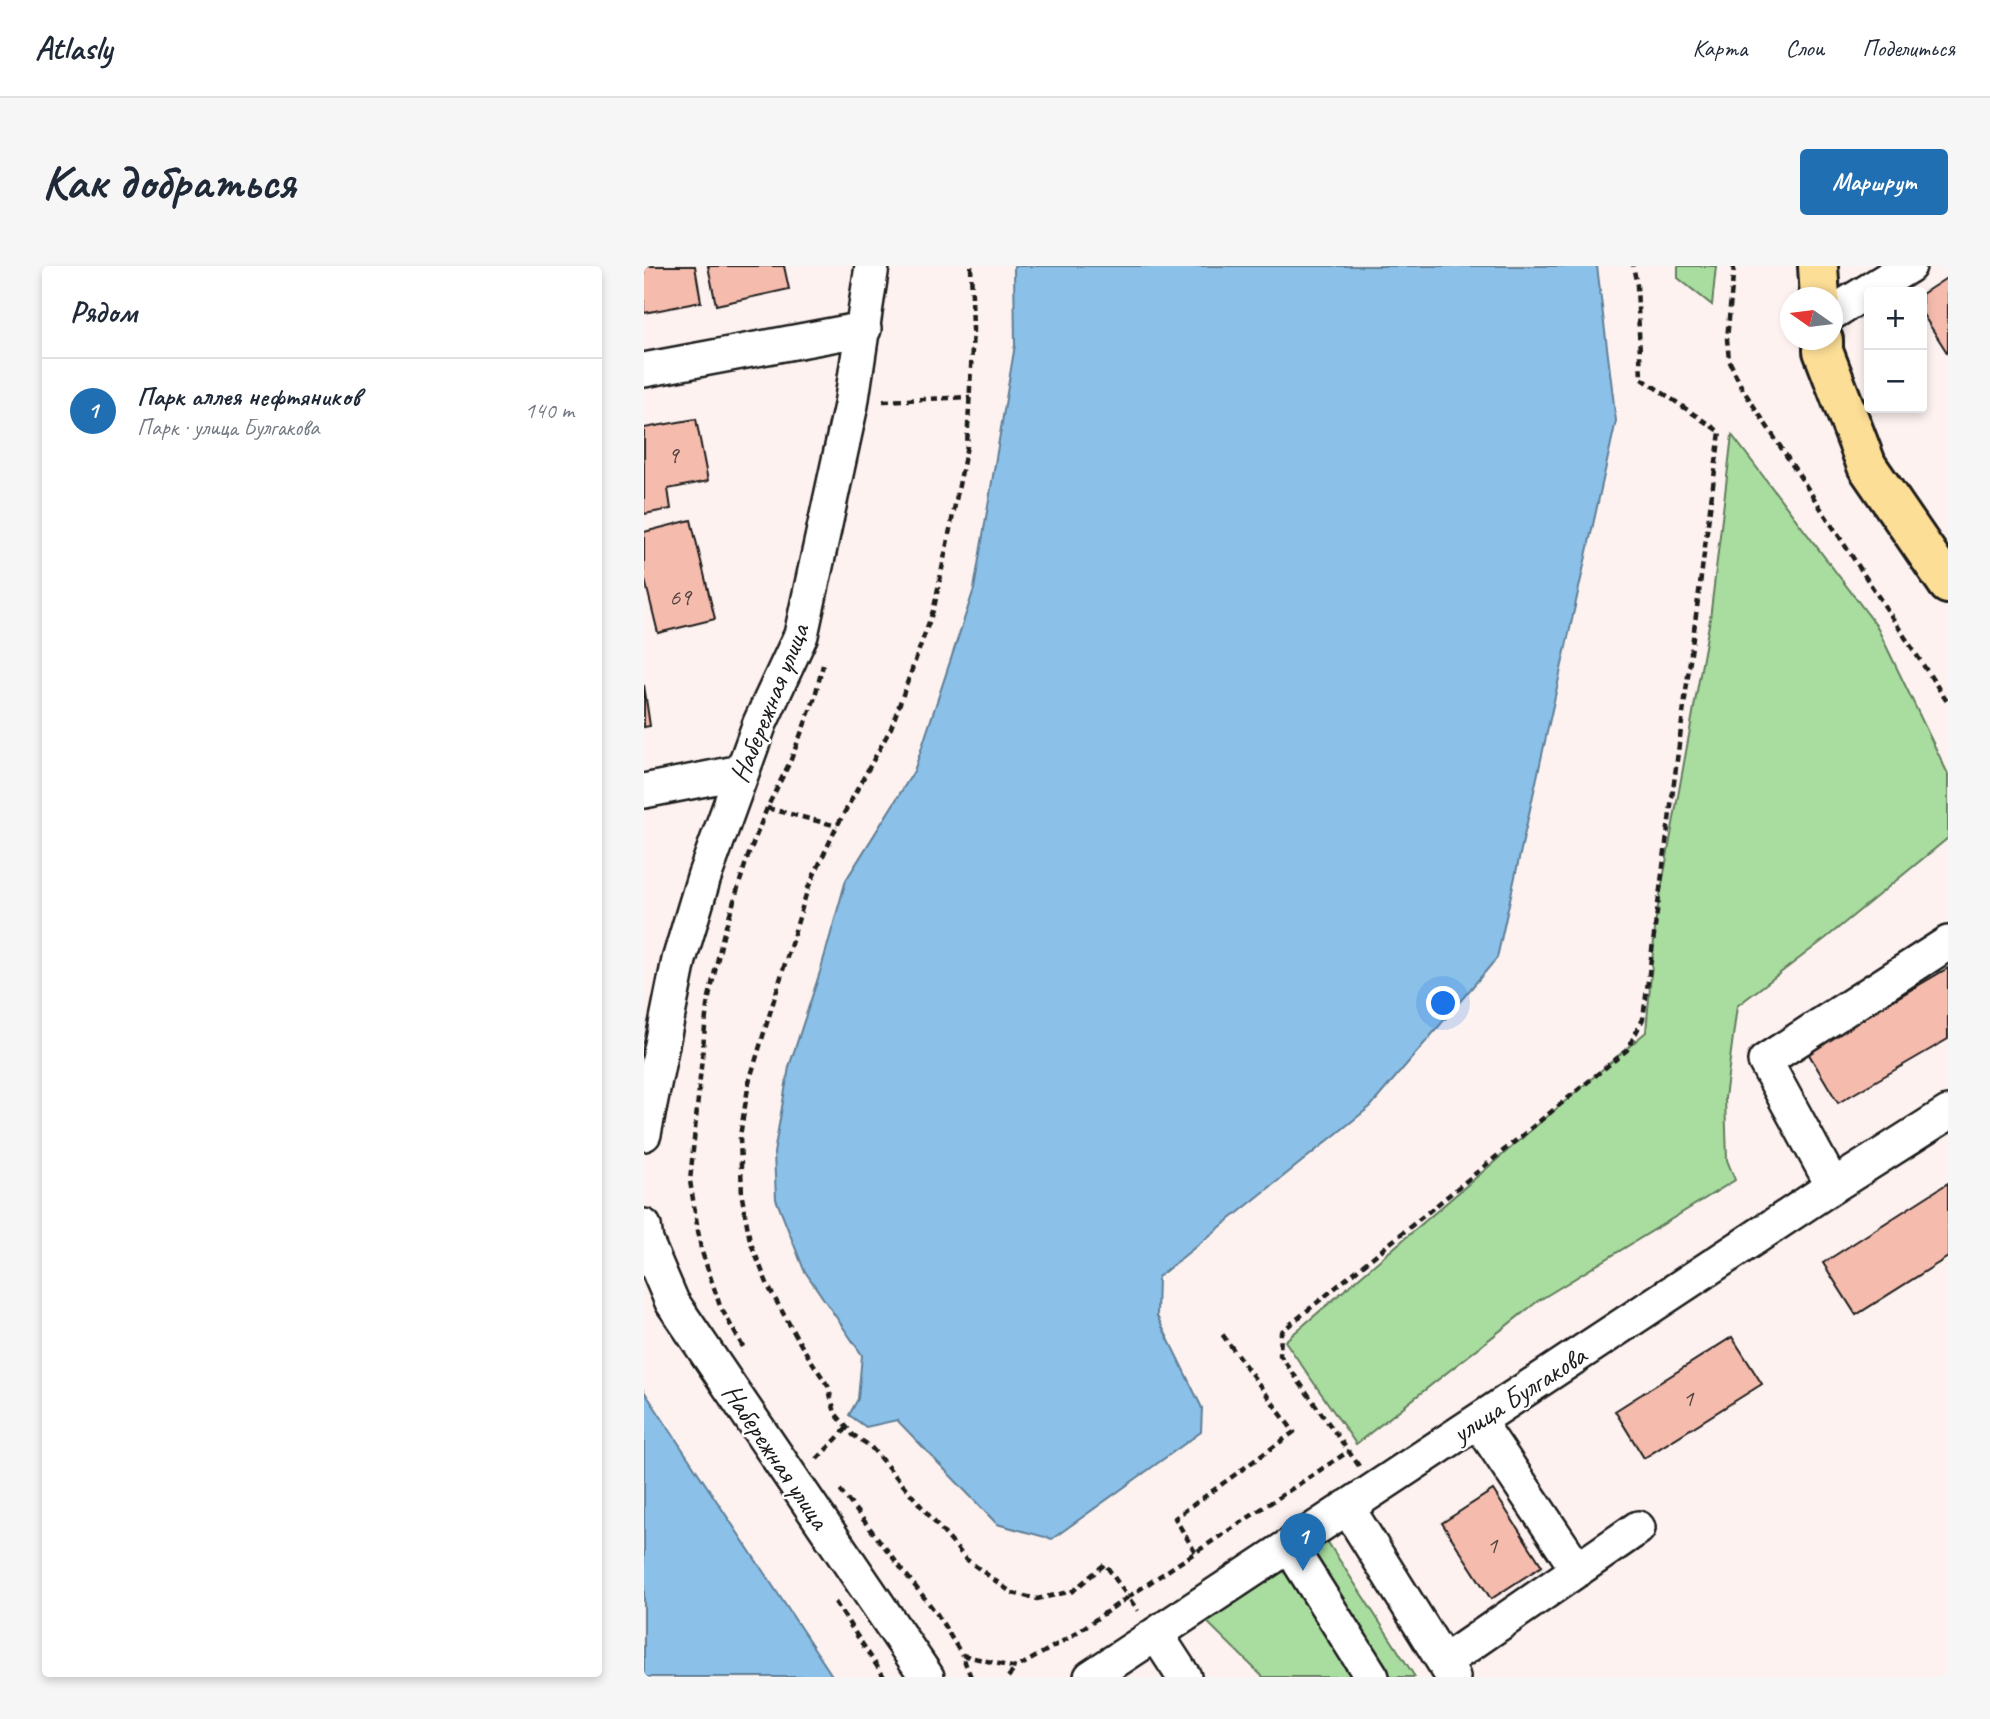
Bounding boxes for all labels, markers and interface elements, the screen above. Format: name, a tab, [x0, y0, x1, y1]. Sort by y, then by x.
text: Atlasly	[35, 27, 112, 69]
text: Карта	[1693, 33, 1747, 63]
text: Слои	[1785, 33, 1824, 63]
text: Поделиться	[1862, 33, 1955, 63]
button: Маршрут	[1800, 149, 1948, 215]
text: Как добраться	[42, 151, 295, 213]
north arrow	[1780, 287, 1843, 350]
map controls	[1864, 287, 1927, 413]
button: +	[1864, 287, 1927, 350]
text: Рядом	[70, 293, 137, 331]
button: −	[1864, 350, 1927, 413]
text: Парк аллея нефтяников	[137, 380, 360, 413]
text: 1	[88, 396, 98, 425]
text: 140 m	[525, 396, 574, 425]
text: Парк · улица Булгакова	[137, 413, 319, 442]
house number: 9	[668, 440, 681, 470]
house number: 69	[669, 582, 693, 612]
street label: Набережная улица	[721, 617, 817, 787]
your location	[1426, 986, 1460, 1020]
street label: улица Булгакова	[1444, 1337, 1594, 1451]
street label: Набережная улица	[715, 1377, 838, 1537]
house number: 1	[1683, 1383, 1695, 1413]
pin: 1	[1280, 1513, 1326, 1571]
house number: 1	[1487, 1530, 1499, 1560]

